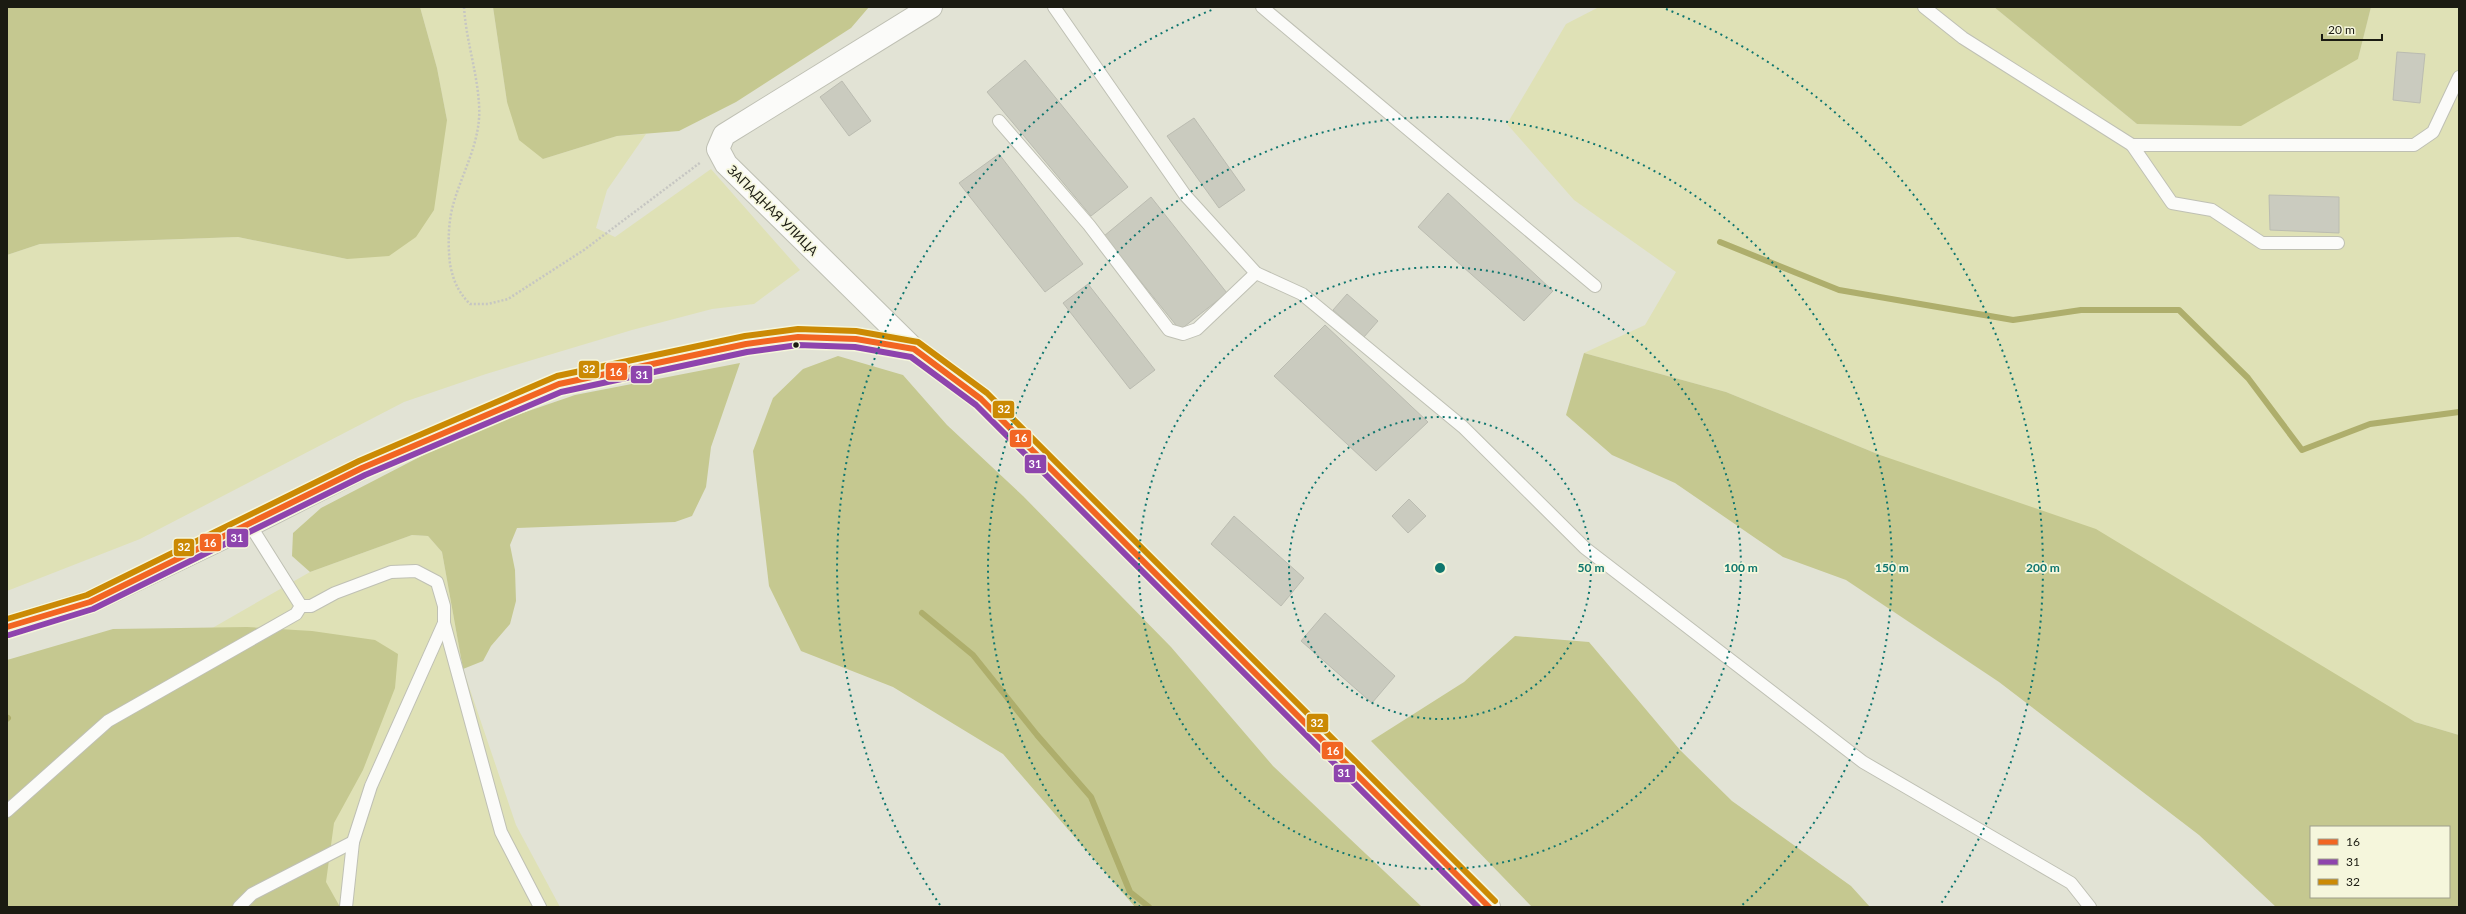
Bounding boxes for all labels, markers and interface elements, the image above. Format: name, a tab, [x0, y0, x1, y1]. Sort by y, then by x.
scale bar	[2322, 16, 2382, 42]
text: 20 m	[2328, 22, 2355, 37]
street label: ЗАПАДНАЯ УЛИЦА	[724, 161, 822, 259]
unlabelled marker	[791, 340, 801, 350]
line badge: 32	[578, 360, 600, 379]
text: 32	[583, 362, 595, 375]
line badge: 16	[605, 362, 628, 381]
text: 16	[610, 365, 623, 378]
line badge: 31	[630, 365, 653, 384]
text: 31	[636, 368, 648, 381]
line badge: 32	[992, 400, 1015, 419]
text: 32	[998, 402, 1010, 415]
line badge: 16	[1009, 429, 1032, 448]
text: 16	[1015, 431, 1028, 444]
line badge: 31	[1024, 454, 1047, 474]
text: 31	[1029, 457, 1041, 470]
line badge: 31	[226, 528, 249, 548]
text: 31	[231, 531, 243, 544]
line badge: 16	[199, 533, 222, 552]
text: 16	[204, 536, 217, 549]
line badge: 32	[173, 538, 195, 557]
text: 32	[178, 540, 190, 553]
text: 50 m	[1578, 560, 1604, 575]
text: 100 m	[1724, 560, 1758, 575]
text: 150 m	[1875, 560, 1909, 575]
text: 200 m	[2026, 560, 2060, 575]
centre of rings	[1433, 561, 1447, 575]
line badge: 32	[1306, 713, 1329, 733]
text: 32	[1311, 716, 1323, 729]
line badge: 16	[1321, 741, 1344, 760]
text: 16	[1327, 744, 1340, 757]
line badge: 31	[1333, 764, 1356, 783]
text: 31	[1338, 766, 1350, 779]
legend	[2310, 826, 2450, 898]
text: 16	[2346, 834, 2360, 849]
text: 31	[2346, 854, 2360, 869]
text: 32	[2346, 874, 2360, 889]

